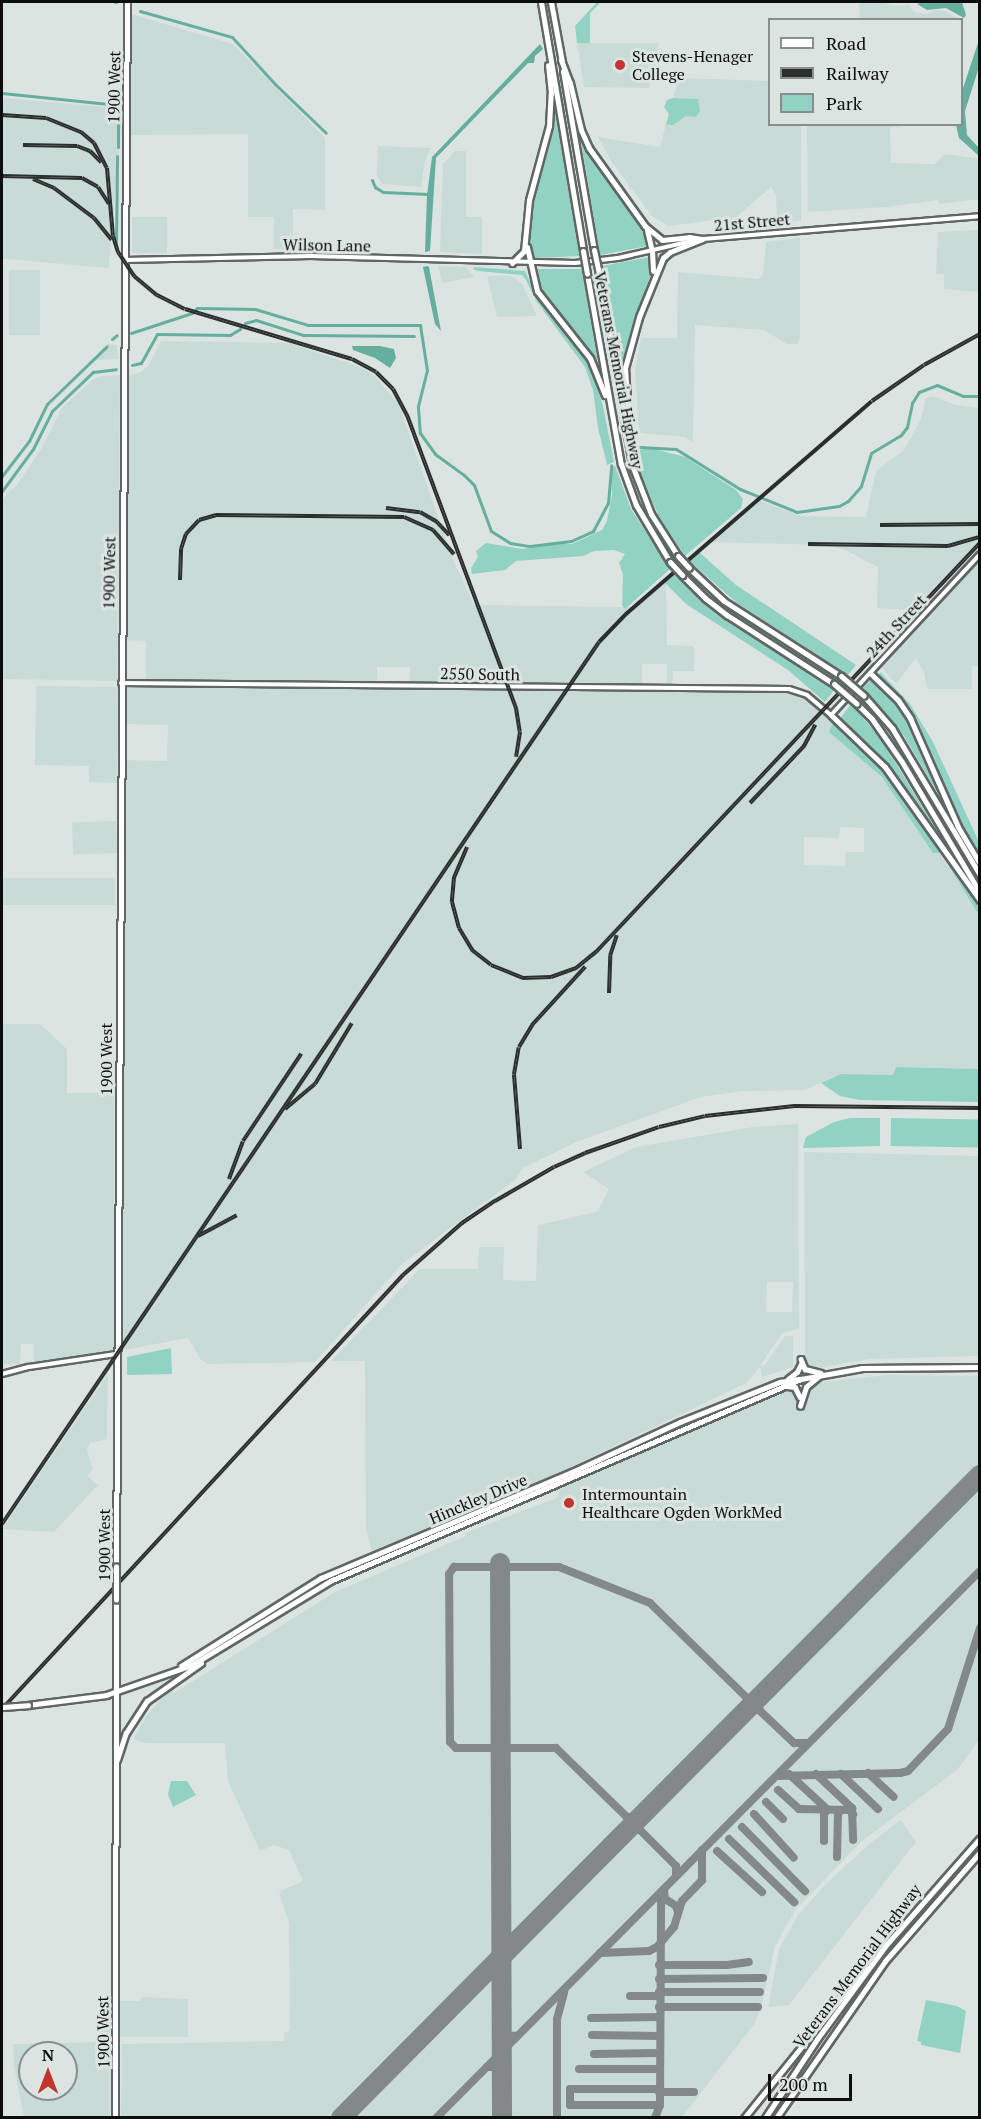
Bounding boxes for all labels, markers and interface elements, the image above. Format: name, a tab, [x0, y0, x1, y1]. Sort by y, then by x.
legend	[768, 18, 963, 126]
text: Road	[826, 31, 866, 55]
place label: Stevens-Henager College	[632, 46, 753, 84]
street label: 1900 West	[104, 50, 124, 124]
marker: Stevens-Henager College	[613, 58, 627, 72]
text: Railway	[826, 61, 889, 85]
text: Park	[826, 91, 862, 115]
street label: 21st Street	[713, 209, 791, 235]
street label: Wilson Lane	[283, 235, 371, 255]
street label: Veterans Memorial Highway	[590, 270, 648, 470]
street label: 1900 West	[99, 536, 119, 610]
street label: 24th Street	[862, 591, 930, 661]
street label: 2550 South	[440, 664, 520, 684]
street label: 1900 West	[96, 1023, 116, 1095]
street label: Hinckley Drive	[426, 1470, 530, 1528]
place label: Intermountain Healthcare Ogden WorkMed	[582, 1484, 782, 1522]
marker: Intermountain Healthcare Ogden WorkMed	[560, 1494, 578, 1512]
street label: 1900 West	[94, 1509, 114, 1581]
street label: Veterans Memorial Highway	[789, 1880, 925, 2052]
street label: 1900 West	[93, 1995, 113, 2069]
north arrow	[18, 2041, 78, 2101]
text: N	[42, 2044, 54, 2066]
scale bar	[771, 2062, 855, 2100]
text: 200 m	[779, 2072, 828, 2096]

